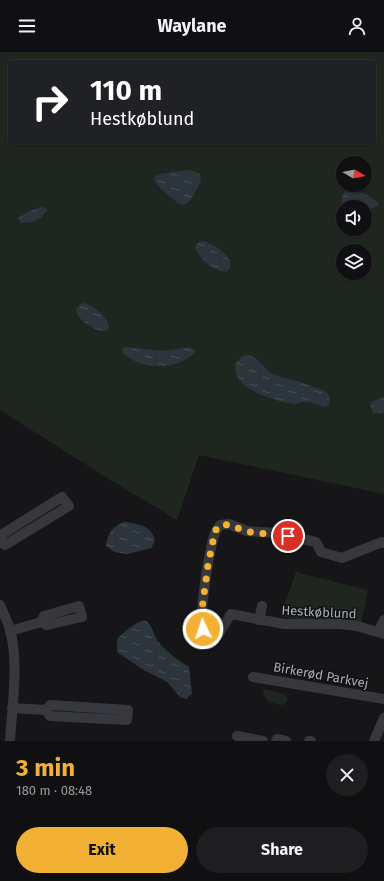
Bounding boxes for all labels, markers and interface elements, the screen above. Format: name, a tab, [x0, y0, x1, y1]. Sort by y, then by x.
icon: menu	[16, 15, 38, 37]
text: Waylane	[157, 15, 227, 37]
icon: person	[346, 15, 368, 37]
text: 110 m	[90, 74, 162, 107]
icon: right	[24, 76, 76, 128]
text: Hestkøblund	[90, 108, 194, 130]
north arrow	[336, 156, 372, 192]
map controls	[336, 156, 372, 280]
button: sound	[336, 200, 372, 236]
button: layers	[336, 244, 372, 280]
pin	[271, 519, 305, 553]
icon: arrive	[277, 525, 299, 547]
street label: Hestkøblund	[281, 603, 357, 621]
position arrow	[182, 608, 224, 650]
street label: Birkerød Parkvej	[272, 659, 370, 691]
text: 3 min	[16, 754, 75, 782]
button: close	[326, 754, 368, 796]
text: 180 m · 08:48	[16, 783, 92, 798]
button: Exit	[16, 827, 188, 873]
button: Share	[196, 827, 368, 873]

